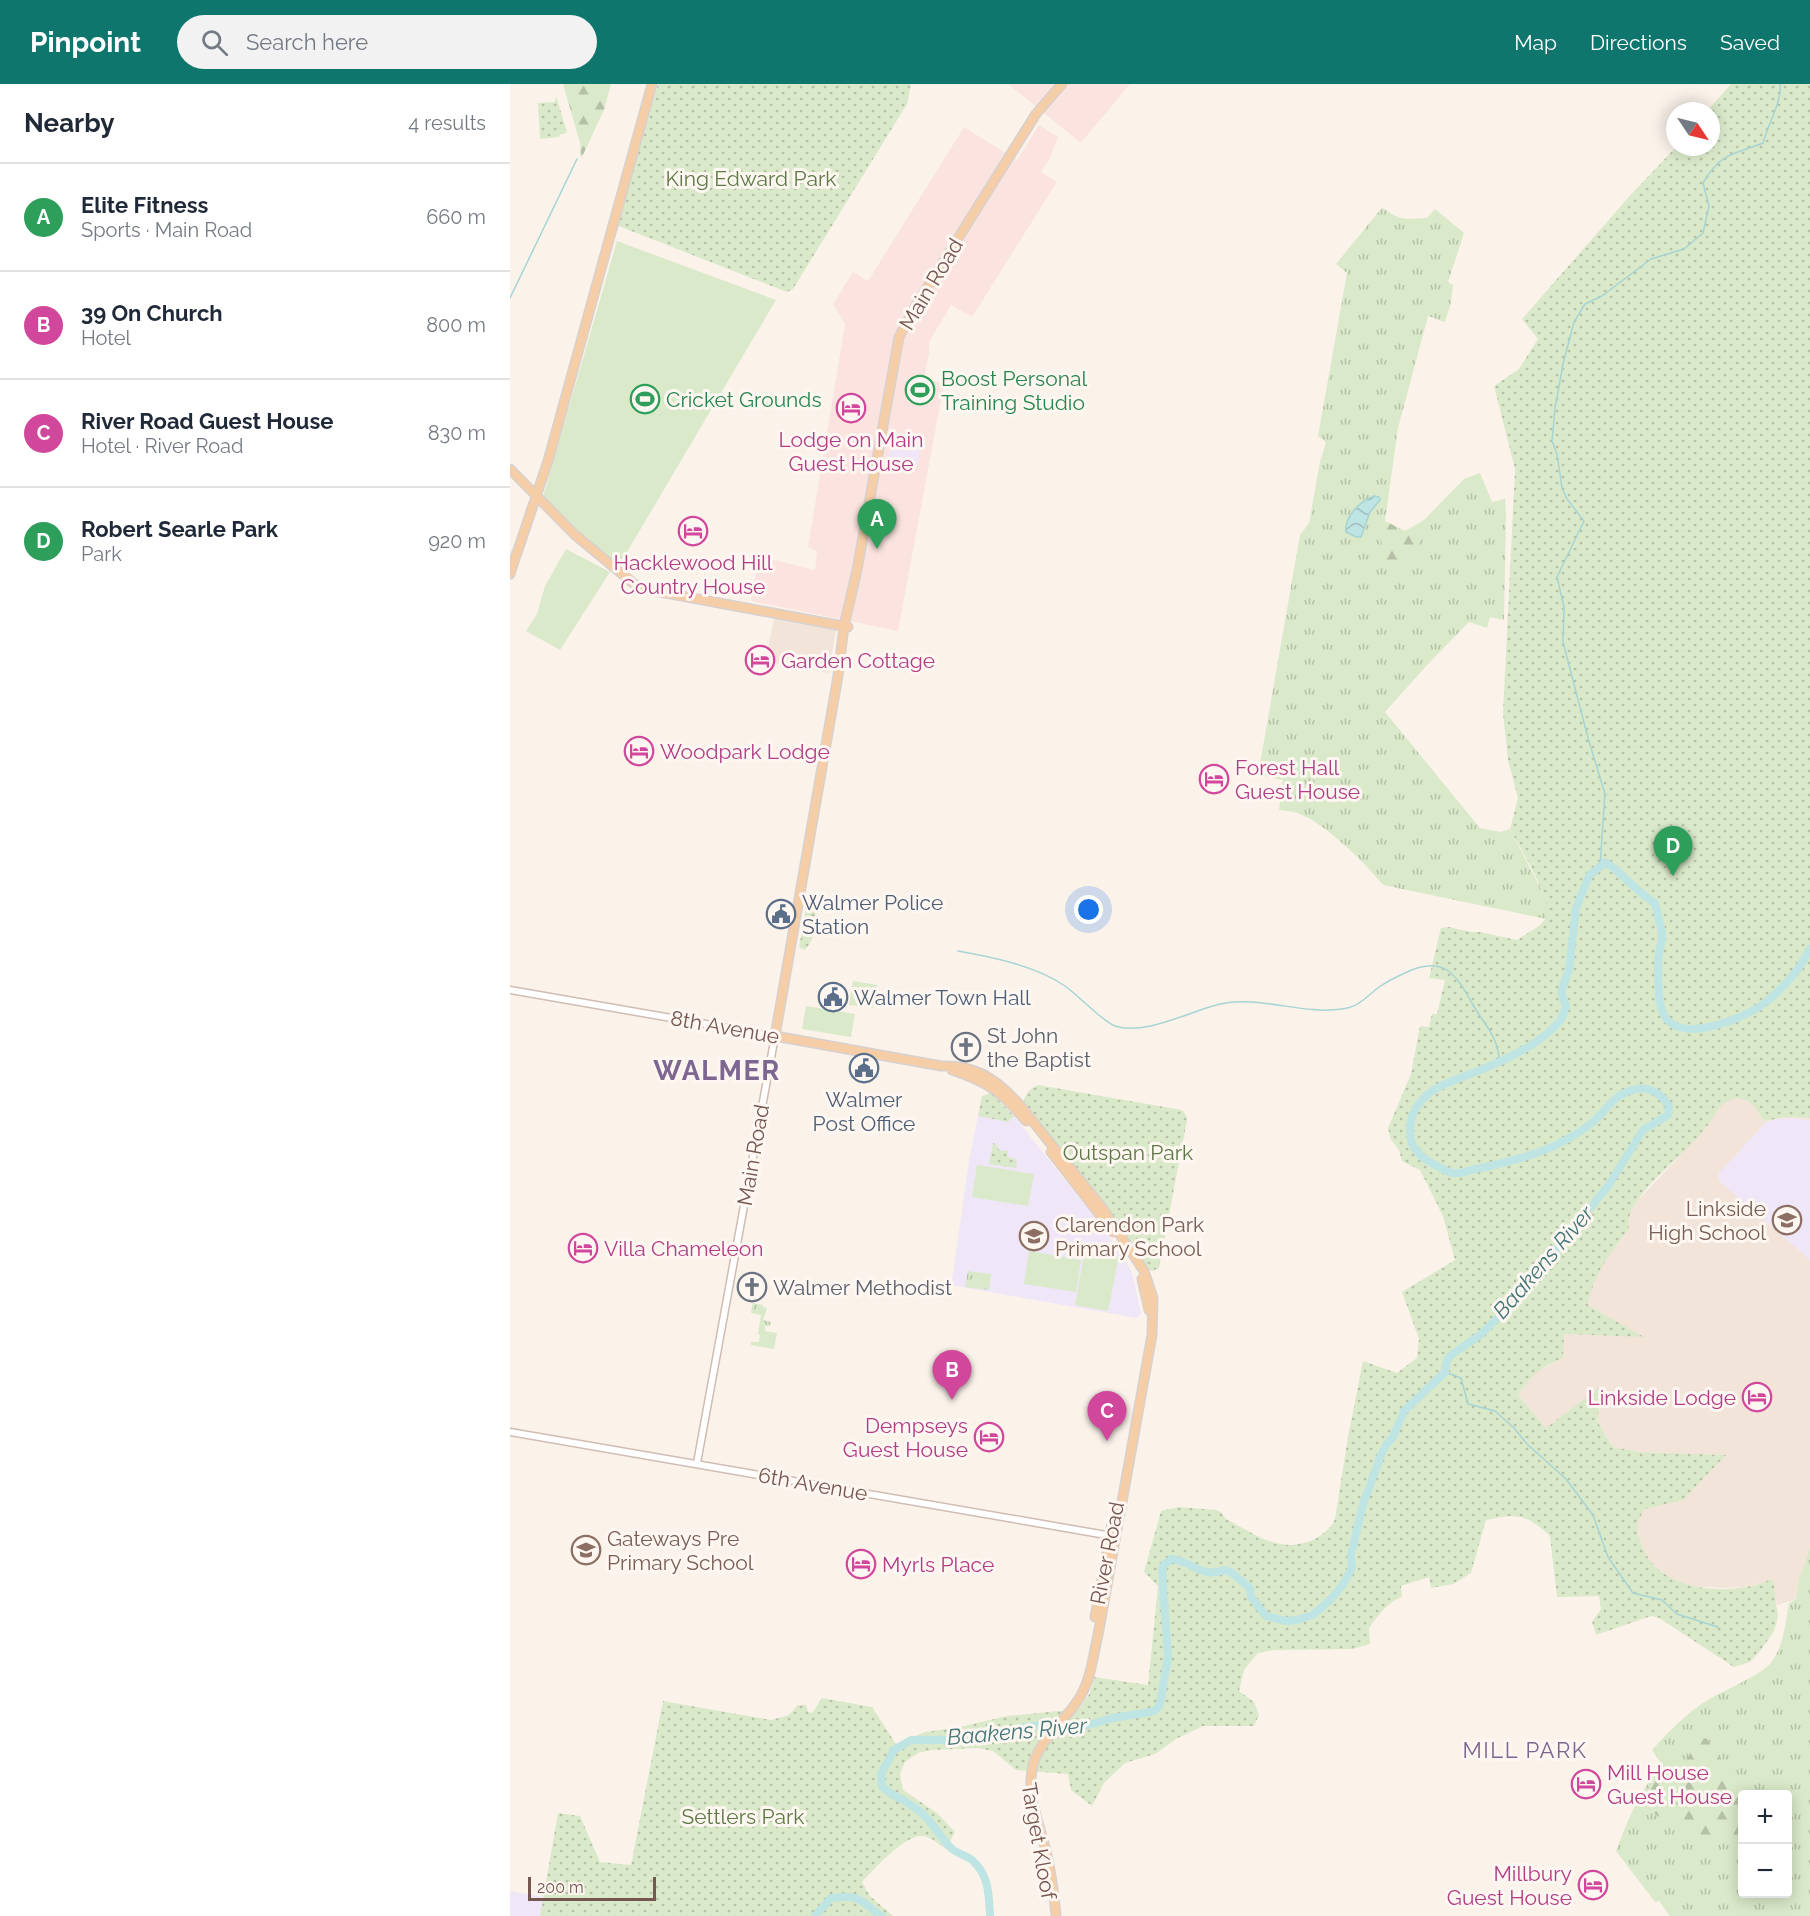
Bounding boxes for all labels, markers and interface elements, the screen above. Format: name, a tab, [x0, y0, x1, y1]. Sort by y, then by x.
search box	[177, 15, 597, 69]
text: Pinpoint	[30, 26, 141, 59]
icon: search	[198, 26, 231, 59]
text: Search here	[246, 29, 368, 55]
text: Map	[1514, 30, 1557, 55]
text: Directions	[1590, 30, 1687, 55]
text: Saved	[1720, 30, 1780, 55]
north arrow	[1666, 102, 1720, 156]
text: Nearby	[24, 108, 114, 138]
text: 4 results	[408, 111, 486, 135]
park label: King Edward Park	[666, 166, 836, 191]
text: Elite Fitness	[81, 192, 208, 218]
text: A	[37, 205, 50, 229]
text: 660 m	[426, 205, 486, 229]
text: Sports · Main Road	[81, 218, 252, 242]
street label: Main Road	[894, 234, 968, 334]
text: 39 On Church	[81, 300, 223, 326]
text: B	[37, 313, 50, 337]
text: 800 m	[426, 313, 486, 337]
text: Hotel	[81, 326, 131, 350]
place label: Boost Personal Training Studio	[941, 366, 1087, 415]
sports icon: Boost Personal Training Studio	[904, 374, 936, 406]
sports icon: Cricket Grounds	[629, 383, 661, 415]
place label: Cricket Grounds	[666, 387, 822, 412]
hotel icon: Lodge on Main Guest House	[835, 392, 867, 424]
text: River Road Guest House	[81, 408, 333, 434]
text: C	[37, 421, 50, 445]
text: 830 m	[428, 421, 486, 445]
place label: Lodge on Main Guest House	[779, 427, 923, 476]
text: Hotel · River Road	[81, 434, 243, 458]
pin: A	[858, 500, 896, 549]
hotel icon: Hacklewood Hill Country House	[677, 515, 709, 547]
text: Robert Searle Park	[81, 516, 278, 542]
text: D	[36, 529, 51, 553]
text: 920 m	[428, 529, 486, 553]
text: Park	[81, 542, 122, 566]
place label: Hacklewood Hill Country House	[614, 550, 773, 599]
hotel icon: Garden Cottage	[744, 644, 776, 676]
place label: Garden Cottage	[781, 648, 935, 673]
hotel icon: Woodpark Lodge	[623, 735, 655, 767]
place label: Woodpark Lodge	[660, 739, 830, 764]
place label: Forest Hall Guest House	[1235, 755, 1360, 804]
hotel icon: Forest Hall Guest House	[1198, 763, 1230, 795]
pin: D	[1654, 826, 1692, 876]
place label: Walmer Police Station	[802, 890, 943, 939]
your location	[1074, 895, 1103, 924]
public building icon: Walmer Police Station	[765, 898, 797, 930]
public building icon: Walmer Town Hall	[817, 981, 849, 1013]
place label: Walmer Town Hall	[854, 985, 1031, 1010]
street label: 8th Avenue	[669, 1005, 781, 1049]
place label: St John the Baptist	[987, 1023, 1091, 1072]
church icon: St John the Baptist	[950, 1031, 982, 1063]
public building icon: Walmer Post Office	[848, 1052, 880, 1084]
district label: WALMER	[653, 1055, 781, 1086]
place label: Walmer Post Office	[813, 1087, 915, 1136]
street label: Main Road	[732, 1102, 774, 1208]
park label: Outspan Park	[1063, 1140, 1193, 1165]
place label: Linkside High School	[1648, 1196, 1766, 1245]
water label: Baakens River	[1487, 1199, 1600, 1323]
school or university icon: Linkside High School	[1771, 1204, 1803, 1236]
place label: Clarendon Park Primary School	[1055, 1212, 1204, 1261]
school or university icon: Clarendon Park Primary School	[1018, 1220, 1050, 1252]
hotel icon: Villa Chameleon	[567, 1232, 599, 1264]
place label: Villa Chameleon	[604, 1236, 764, 1261]
church icon: Walmer Methodist	[736, 1271, 768, 1303]
place label: Walmer Methodist	[773, 1275, 952, 1300]
pin: B	[932, 1350, 972, 1400]
hotel icon: Linkside Lodge	[1741, 1381, 1773, 1413]
place label: Linkside Lodge	[1587, 1385, 1736, 1410]
pin: C	[1088, 1392, 1126, 1441]
place label: Dempseys Guest House	[843, 1413, 968, 1462]
hotel icon: Dempseys Guest House	[973, 1421, 1005, 1453]
street label: 6th Avenue	[756, 1462, 870, 1506]
street label: River Road	[1085, 1500, 1129, 1606]
place label: Gateways Pre Primary School	[607, 1526, 754, 1575]
school or university icon: Gateways Pre Primary School	[570, 1534, 602, 1566]
hotel icon: Myrls Place	[845, 1548, 877, 1580]
place label: Myrls Place	[882, 1552, 994, 1577]
water label: Baakens River	[946, 1712, 1089, 1750]
district label: MILL PARK	[1463, 1737, 1587, 1763]
place label: Mill House Guest House	[1607, 1760, 1732, 1809]
hotel icon: Mill House Guest House	[1570, 1768, 1602, 1800]
street label: Target Kloof	[1016, 1781, 1062, 1902]
map controls	[1738, 1790, 1792, 1898]
button: +	[1738, 1790, 1792, 1844]
park label: Settlers Park	[682, 1804, 804, 1829]
button: −	[1738, 1844, 1792, 1898]
place label: Millbury Guest House	[1447, 1861, 1572, 1910]
hotel icon: Millbury Guest House	[1577, 1869, 1609, 1901]
scale bar	[528, 1874, 656, 1902]
text: 200 m	[537, 1878, 584, 1897]

